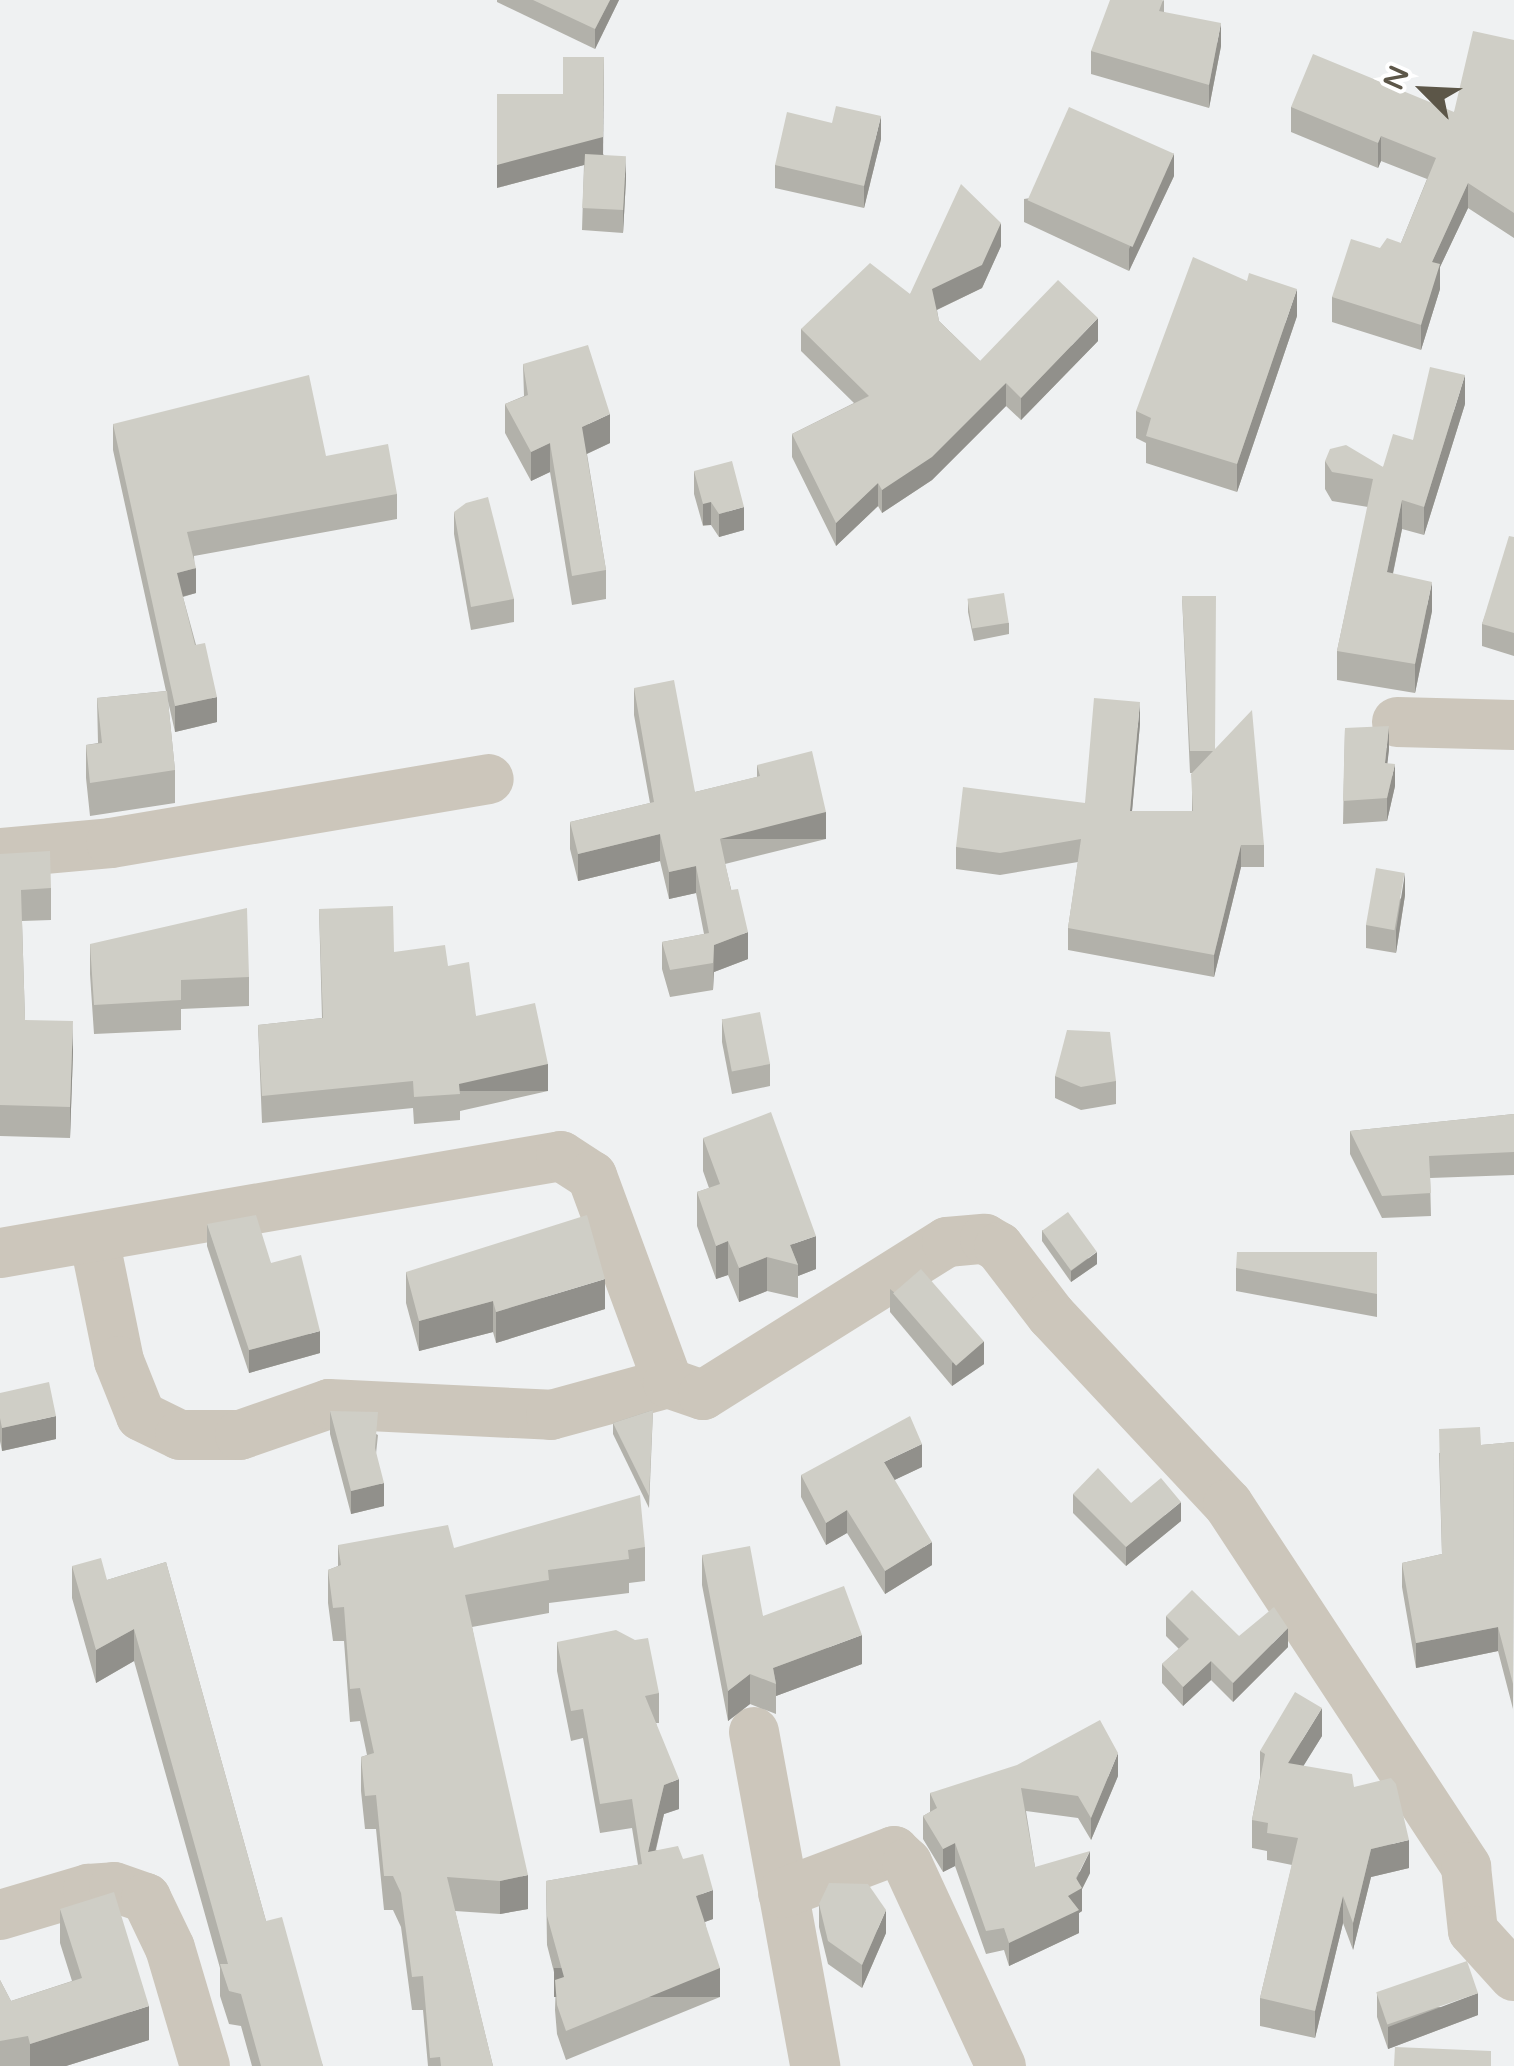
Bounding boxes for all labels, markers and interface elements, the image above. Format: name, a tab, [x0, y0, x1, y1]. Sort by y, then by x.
north arrow	[1374, 40, 1474, 140]
text: N	[1376, 61, 1417, 95]

